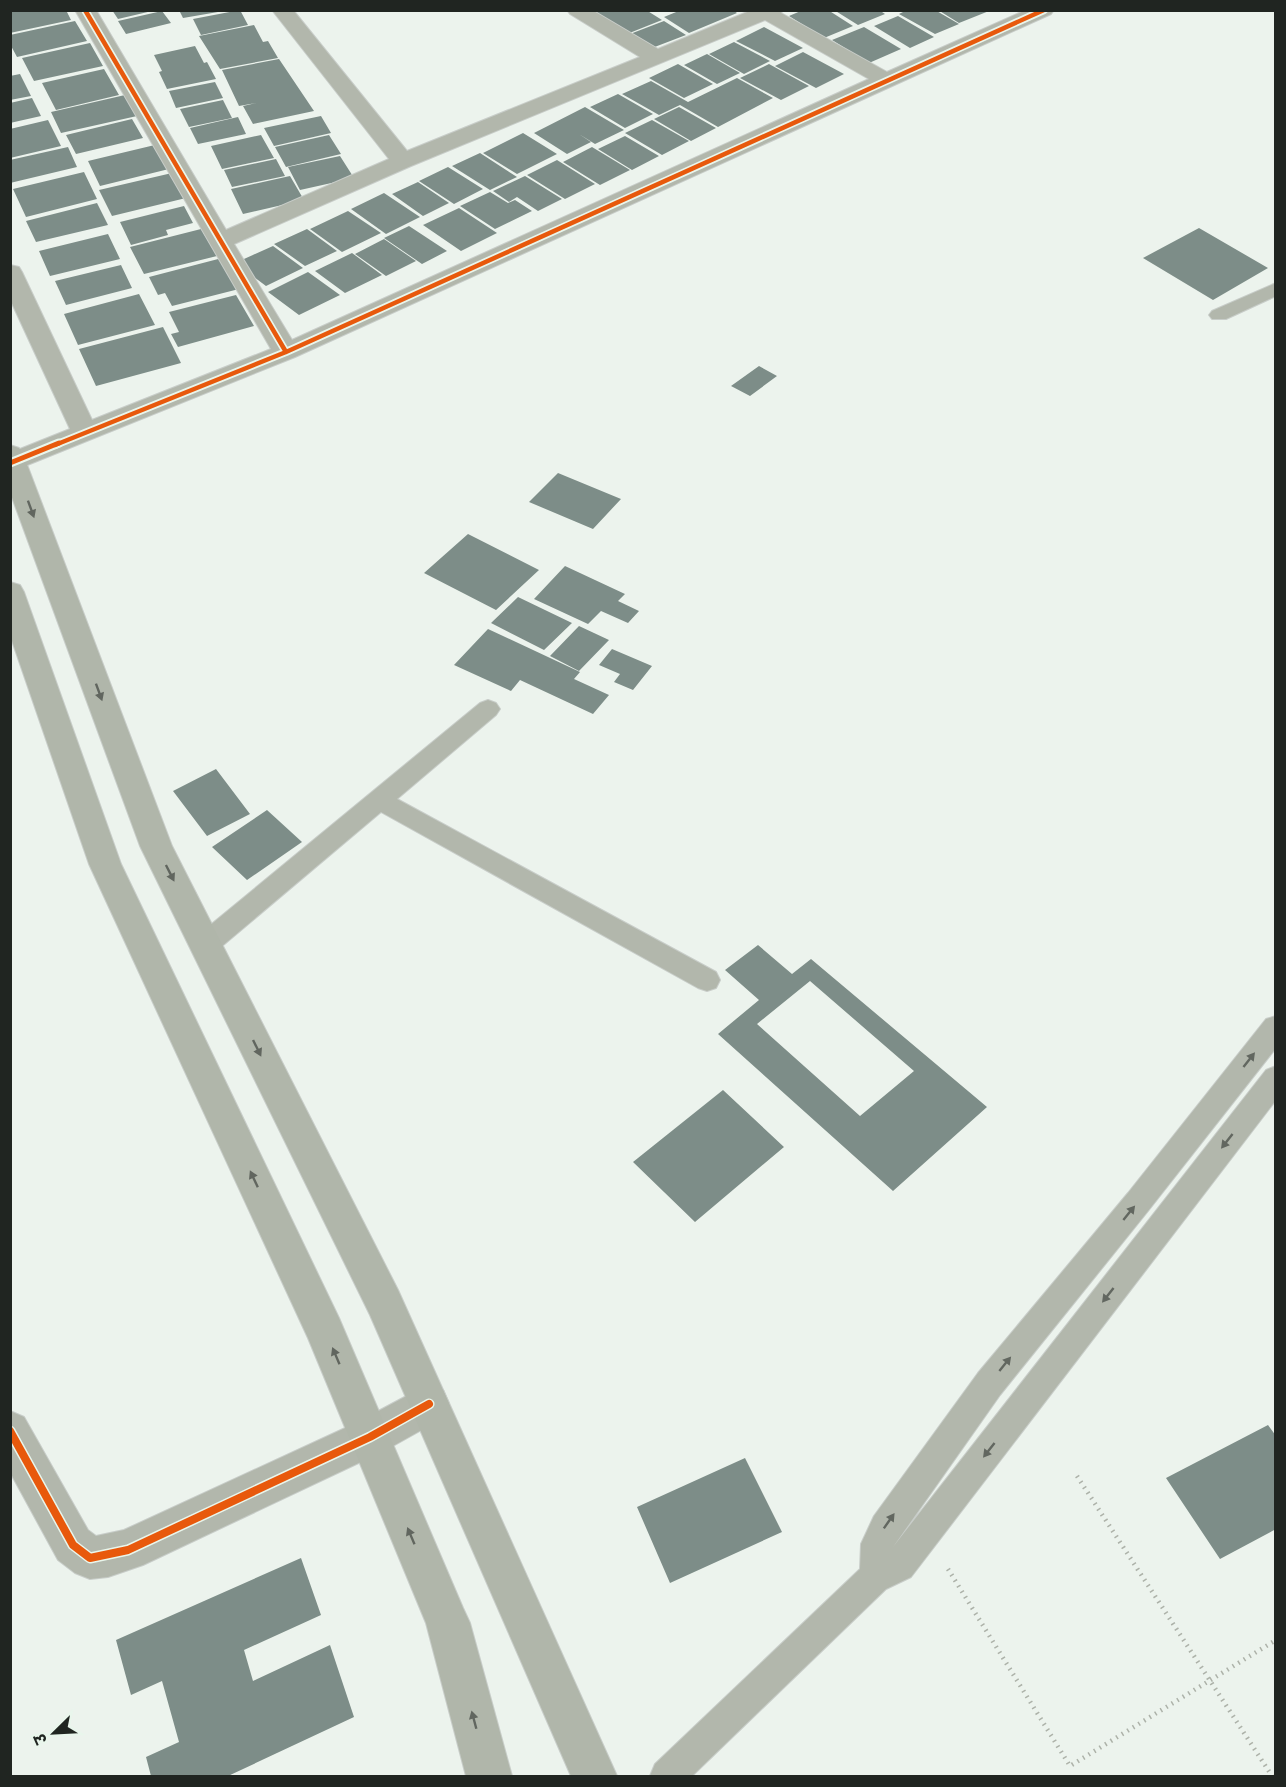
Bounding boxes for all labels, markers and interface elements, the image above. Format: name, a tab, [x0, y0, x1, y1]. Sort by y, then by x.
one-way arrow	[26, 500, 36, 518]
one-way arrow	[94, 683, 104, 701]
one-way arrow	[165, 865, 174, 882]
one-way arrow	[252, 1039, 262, 1056]
one-way arrow	[1243, 1053, 1255, 1068]
one-way arrow	[1221, 1133, 1233, 1149]
one-way arrow	[249, 1171, 258, 1188]
one-way arrow	[1122, 1206, 1134, 1221]
one-way arrow	[1102, 1287, 1114, 1303]
one-way arrow	[331, 1347, 340, 1365]
one-way arrow	[998, 1357, 1011, 1372]
one-way arrow	[983, 1442, 995, 1458]
one-way arrow	[883, 1513, 894, 1529]
one-way arrow	[406, 1526, 416, 1544]
north arrow	[24, 1703, 84, 1763]
one-way arrow	[468, 1711, 478, 1729]
text: उ	[28, 1729, 54, 1749]

